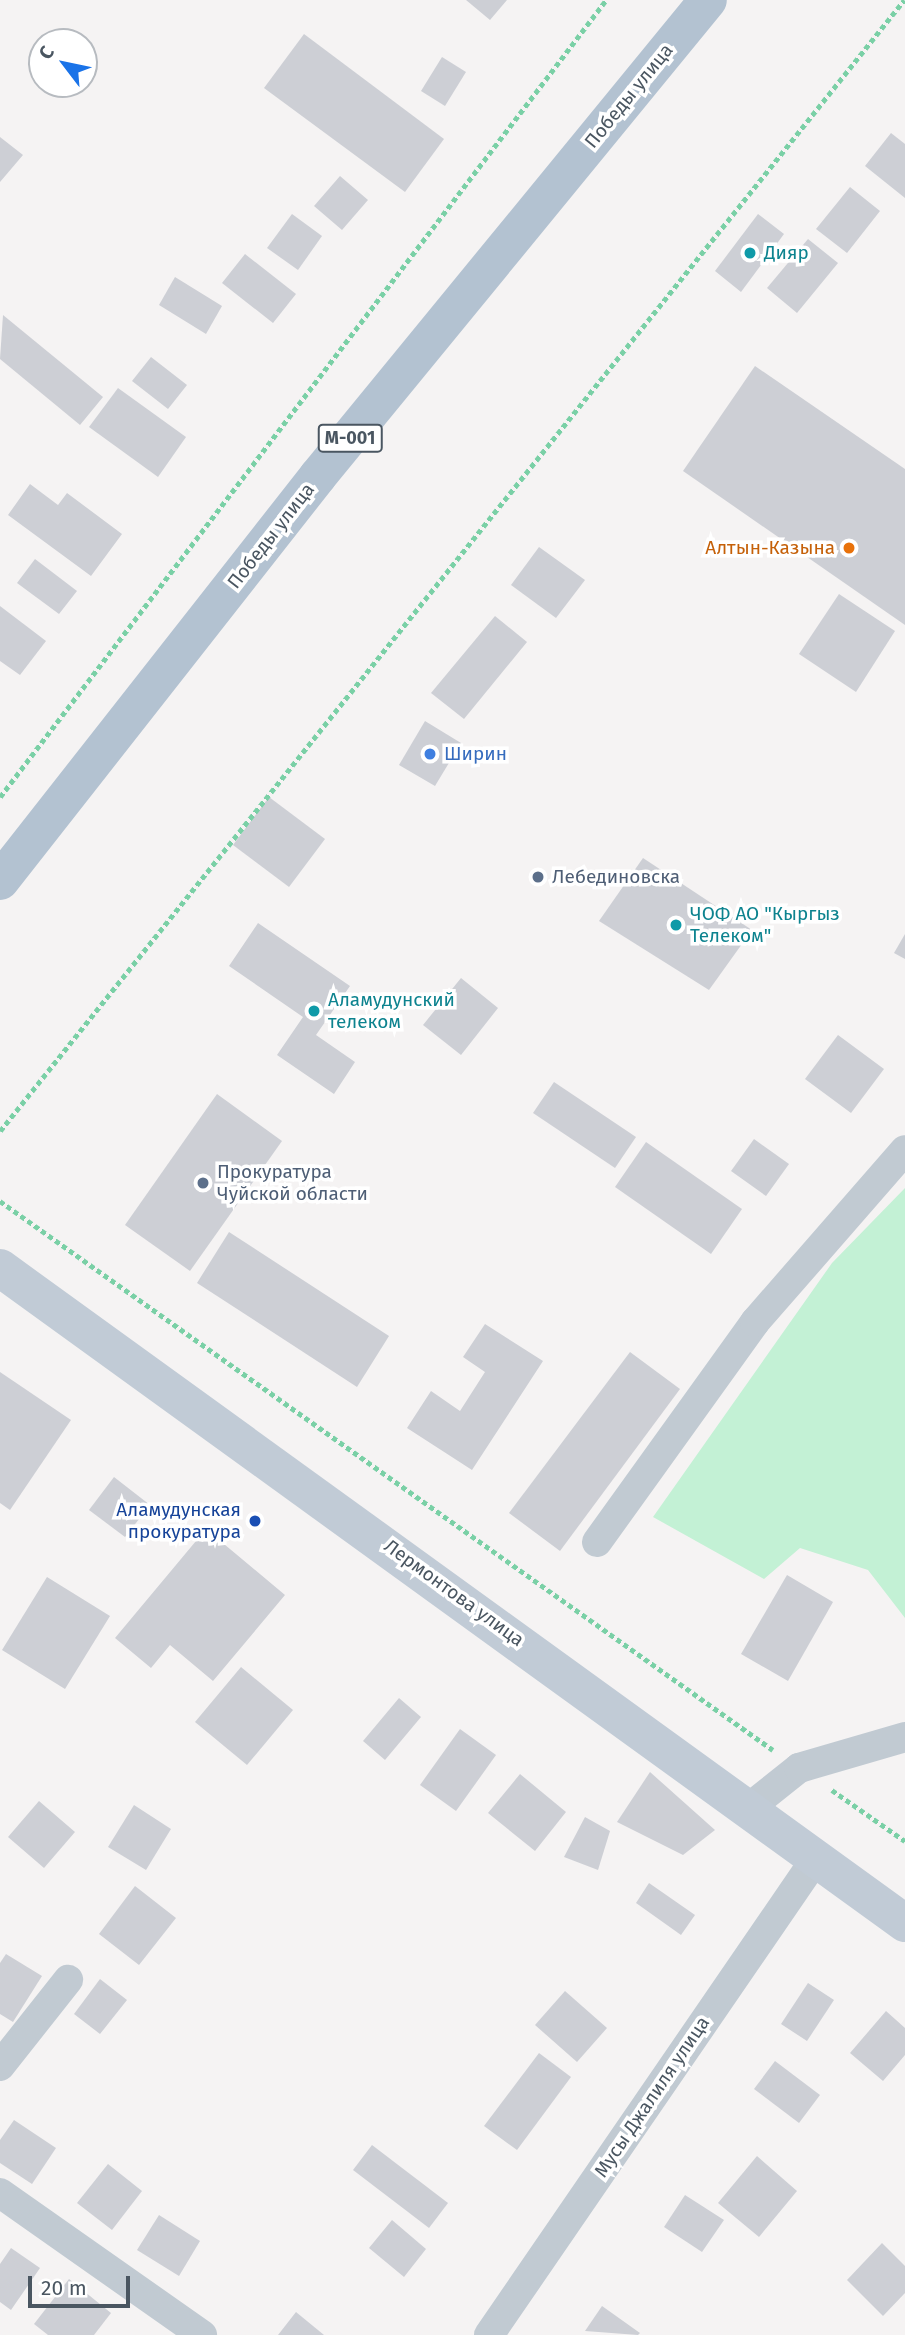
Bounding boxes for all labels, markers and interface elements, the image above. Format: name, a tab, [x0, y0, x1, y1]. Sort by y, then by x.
north arrow	[28, 28, 98, 98]
street label: Победы улица	[580, 39, 678, 153]
text: С	[34, 42, 59, 63]
place label: Дияр	[764, 242, 809, 264]
marker: Дияр	[742, 245, 758, 261]
road number: М-001	[317, 424, 383, 452]
street label: Победы улица	[223, 479, 319, 593]
place label: Алтын-Казына	[705, 537, 835, 559]
marker: Алтын-Казына	[841, 540, 857, 556]
place label: Ширин	[444, 743, 507, 765]
marker: Ширин	[422, 746, 438, 762]
place label: Лебединовска	[552, 866, 680, 888]
marker: Лебединовска	[530, 869, 546, 885]
place label: ЧОФ АО "Кыргыз Телеком"	[690, 903, 840, 947]
marker: ЧОФ АО "Кыргыз Телеком"	[668, 917, 684, 933]
place label: Аламудунский телеком	[328, 989, 455, 1033]
marker: Аламудунский телеком	[306, 1003, 322, 1019]
place label: Прокуратура Чуйской области	[217, 1161, 368, 1205]
marker: Прокуратура Чуйской области	[195, 1175, 211, 1191]
place label: Аламудунская прокуратура	[116, 1499, 241, 1543]
marker: Аламудунская прокуратура	[247, 1513, 263, 1529]
street label: Лермонтова улица	[380, 1535, 528, 1651]
street label: Мусы Джалиля улица	[590, 2012, 714, 2182]
scale bar	[32, 2262, 133, 2306]
text: 20 m	[41, 2275, 87, 2301]

